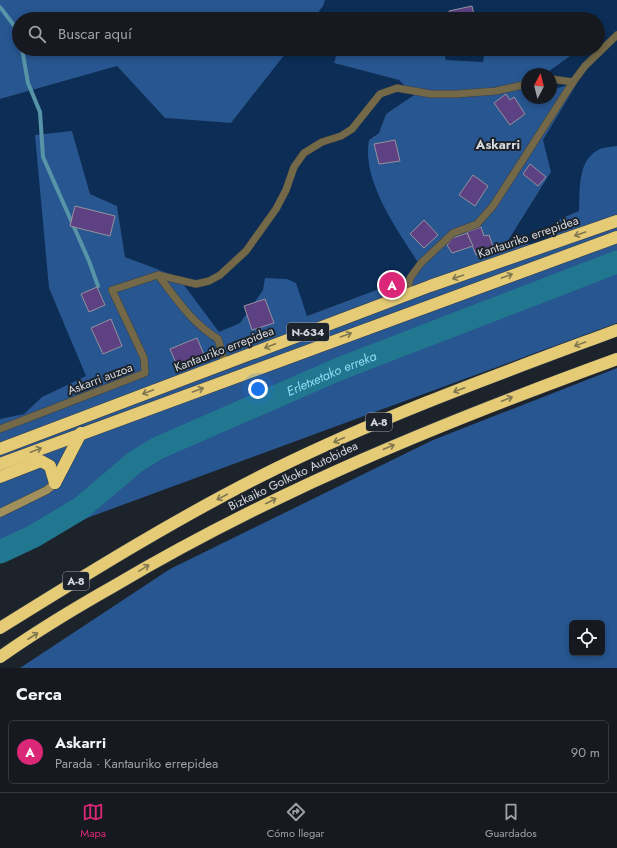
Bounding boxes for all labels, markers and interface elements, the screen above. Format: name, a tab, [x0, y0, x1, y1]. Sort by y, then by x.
search box	[12, 12, 605, 56]
icon: search	[26, 23, 48, 45]
text: Buscar aquí	[58, 23, 132, 45]
north arrow	[521, 68, 557, 104]
district label: Askarri	[475, 135, 520, 154]
street label: Kantauriko errepidea	[475, 211, 581, 263]
one-way arrow	[575, 230, 587, 238]
pin: A	[379, 270, 405, 300]
one-way arrow	[501, 272, 513, 280]
one-way arrow	[452, 273, 464, 281]
street label: Kantauriko errepidea	[172, 322, 277, 376]
road number: N-634	[287, 323, 329, 341]
one-way arrow	[339, 331, 351, 339]
one-way arrow	[575, 340, 587, 348]
one-way arrow	[265, 343, 277, 351]
water label: Erletxetako erreka	[283, 346, 379, 400]
street label: Askarri auzoa	[65, 358, 135, 400]
your location	[248, 379, 268, 399]
one-way arrow	[191, 386, 204, 393]
one-way arrow	[453, 387, 465, 394]
one-way arrow	[143, 389, 155, 397]
one-way arrow	[501, 395, 513, 403]
road number: A-8	[366, 413, 392, 431]
street label: Bizkaiko Golkoko Autobidea	[225, 437, 361, 515]
one-way arrow	[333, 437, 345, 444]
one-way arrow	[383, 443, 395, 450]
one-way arrow	[30, 446, 42, 454]
one-way arrow	[216, 494, 228, 501]
one-way arrow	[265, 497, 277, 504]
one-way arrow	[137, 564, 149, 572]
road number: A-8	[63, 572, 89, 590]
map controls	[569, 620, 605, 656]
button: locate	[569, 620, 605, 656]
one-way arrow	[27, 632, 38, 640]
text: Cerca	[16, 682, 62, 706]
text: Askarri	[55, 732, 106, 754]
text: A	[25, 743, 35, 762]
text: 90 m	[571, 743, 600, 762]
text: Parada · Kantauriko errepidea	[55, 754, 218, 773]
tab: Mapa	[80, 801, 106, 841]
tab: Cómo llegar	[267, 801, 324, 841]
tab: Guardados	[485, 801, 537, 841]

